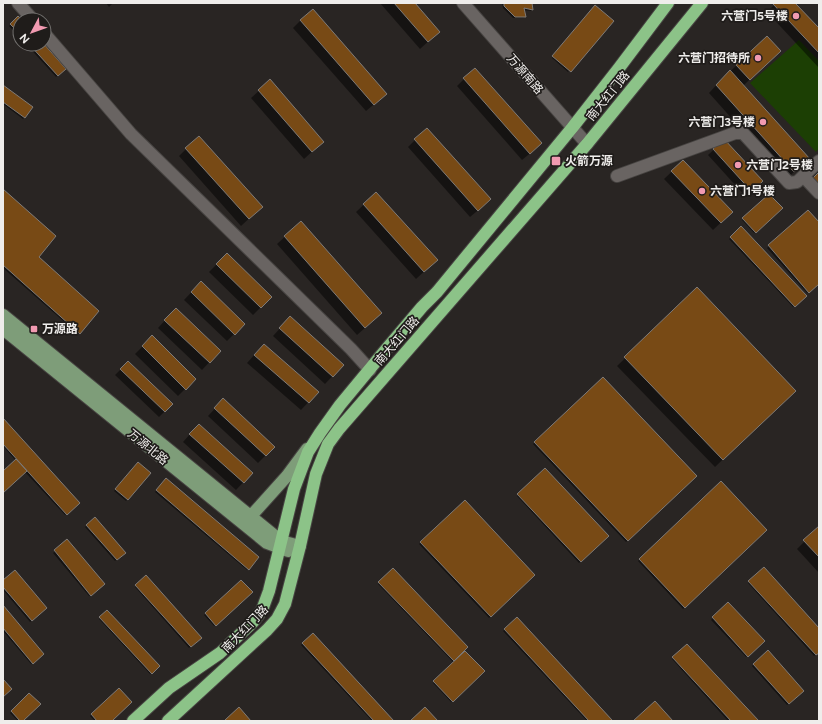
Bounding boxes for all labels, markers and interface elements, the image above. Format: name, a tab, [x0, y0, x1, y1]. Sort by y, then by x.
place label: 六营门5号楼	[721, 9, 788, 23]
marker: 六营门5号楼	[791, 11, 801, 21]
north arrow	[12, 12, 52, 52]
text: N	[17, 31, 33, 46]
street label: 万源南路	[504, 51, 546, 97]
place label: 六营门招待所	[678, 51, 750, 65]
marker: 六营门招待所	[753, 53, 763, 63]
street label: 南大红门路	[584, 68, 632, 124]
place label: 六营门3号楼	[688, 115, 755, 129]
marker: 六营门3号楼	[758, 117, 768, 127]
place label: 火箭万源	[565, 154, 613, 168]
marker: 火箭万源	[550, 155, 562, 167]
place label: 六营门2号楼	[746, 158, 813, 172]
marker: 六营门2号楼	[733, 160, 743, 170]
place label: 六营门1号楼	[710, 184, 775, 198]
marker: 六营门1号楼	[697, 186, 707, 196]
street label: 南大红门路	[372, 314, 422, 368]
place label: 万源路	[42, 322, 78, 336]
marker: 万源路	[29, 324, 39, 334]
street label: 万源北路	[125, 426, 171, 468]
street label: 南大红门路	[219, 603, 271, 655]

